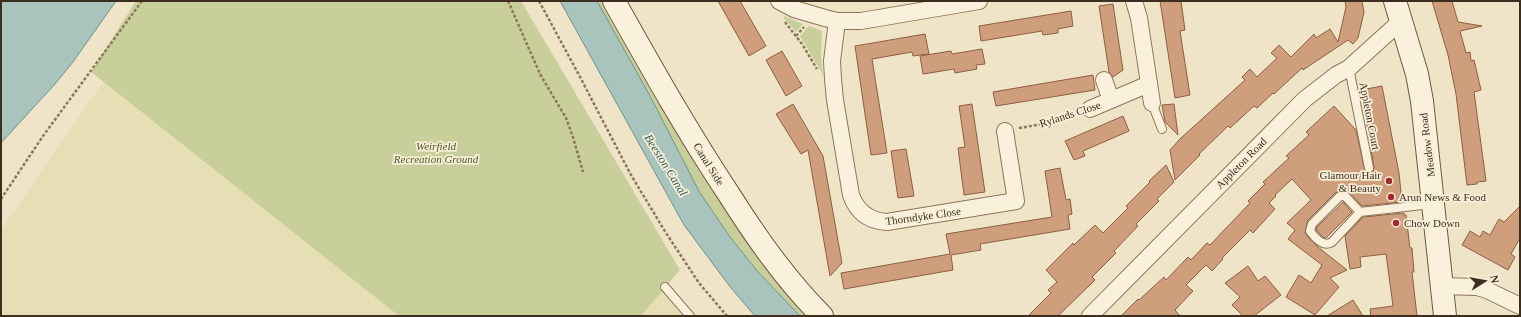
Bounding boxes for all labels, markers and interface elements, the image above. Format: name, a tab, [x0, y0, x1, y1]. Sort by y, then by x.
street label: Appleton Court	[1358, 81, 1382, 151]
street label: Rylands Close	[1038, 98, 1102, 130]
street label: Meadow Road	[1417, 112, 1437, 178]
water label: Beeston Canal	[641, 131, 691, 199]
street label: Appleton Road	[1213, 135, 1269, 191]
park label: Weirfield Recreation Ground	[393, 140, 479, 165]
street label: Canal Side	[691, 140, 727, 188]
place label: Glamour Hair & Beauty	[1320, 169, 1381, 194]
marker: Glamour Hair & Beauty	[1384, 176, 1394, 186]
place label: Arun News & Food	[1399, 191, 1487, 203]
marker: Arun News & Food	[1386, 192, 1396, 202]
street label: Thorndyke Close	[884, 205, 962, 227]
place label: Chow Down	[1404, 217, 1460, 229]
marker: Chow Down	[1391, 218, 1401, 228]
north arrow	[1465, 261, 1505, 301]
text: N	[1488, 274, 1501, 284]

